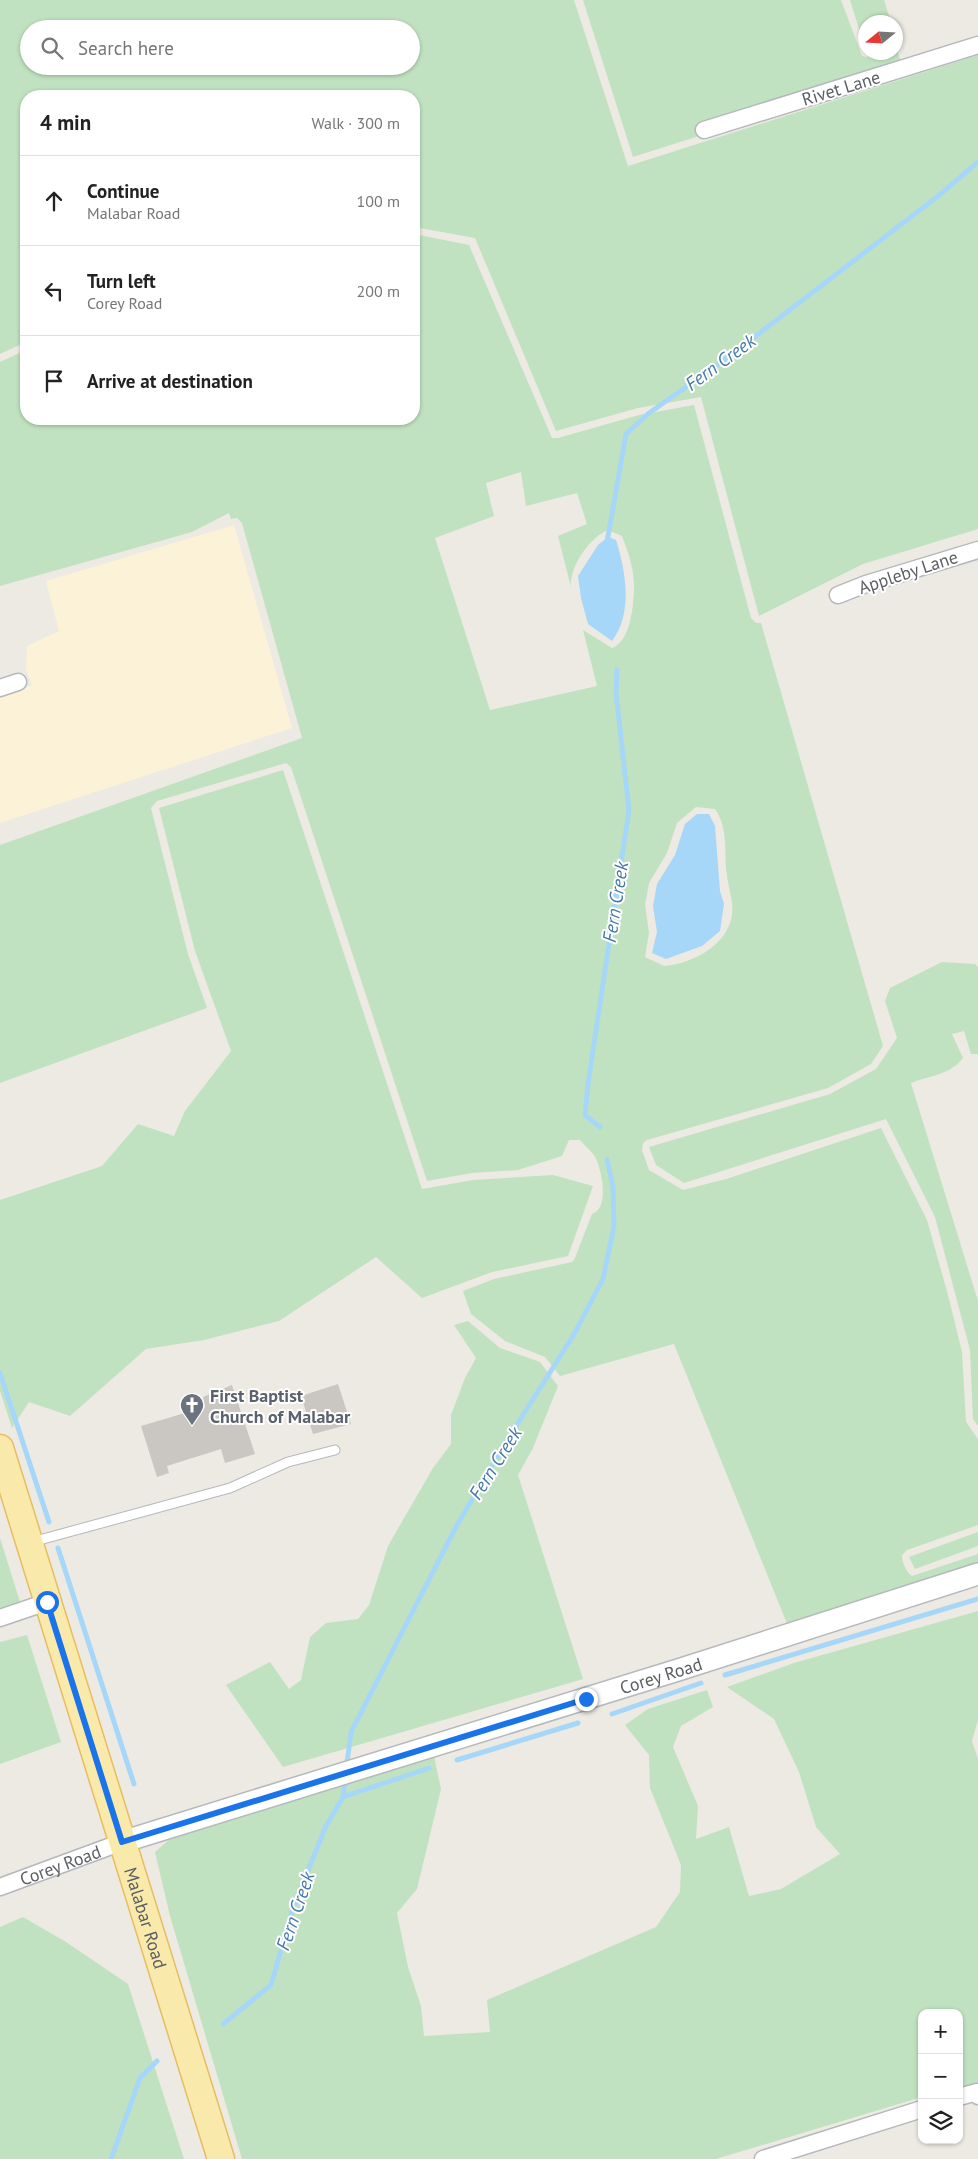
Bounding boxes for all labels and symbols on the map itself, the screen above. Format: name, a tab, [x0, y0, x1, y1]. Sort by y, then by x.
north arrow	[858, 15, 903, 60]
street label: Rivet Lane	[799, 65, 883, 111]
water label: Fern Creek	[680, 327, 761, 396]
street label: Appleby Lane	[855, 545, 961, 599]
water label: Fern Creek	[597, 858, 633, 944]
place label: First Baptist Church of Malabar	[210, 1384, 351, 1428]
church icon: First Baptist Church of Malabar	[179, 1392, 205, 1426]
water label: Fern Creek	[463, 1421, 528, 1504]
route start	[36, 1591, 59, 1614]
street label: Corey Road	[617, 1652, 705, 1699]
route end	[575, 1688, 598, 1711]
street label: Corey Road	[16, 1839, 104, 1890]
street label: Malabar Road	[119, 1864, 173, 1971]
water label: Fern Creek	[270, 1867, 320, 1953]

